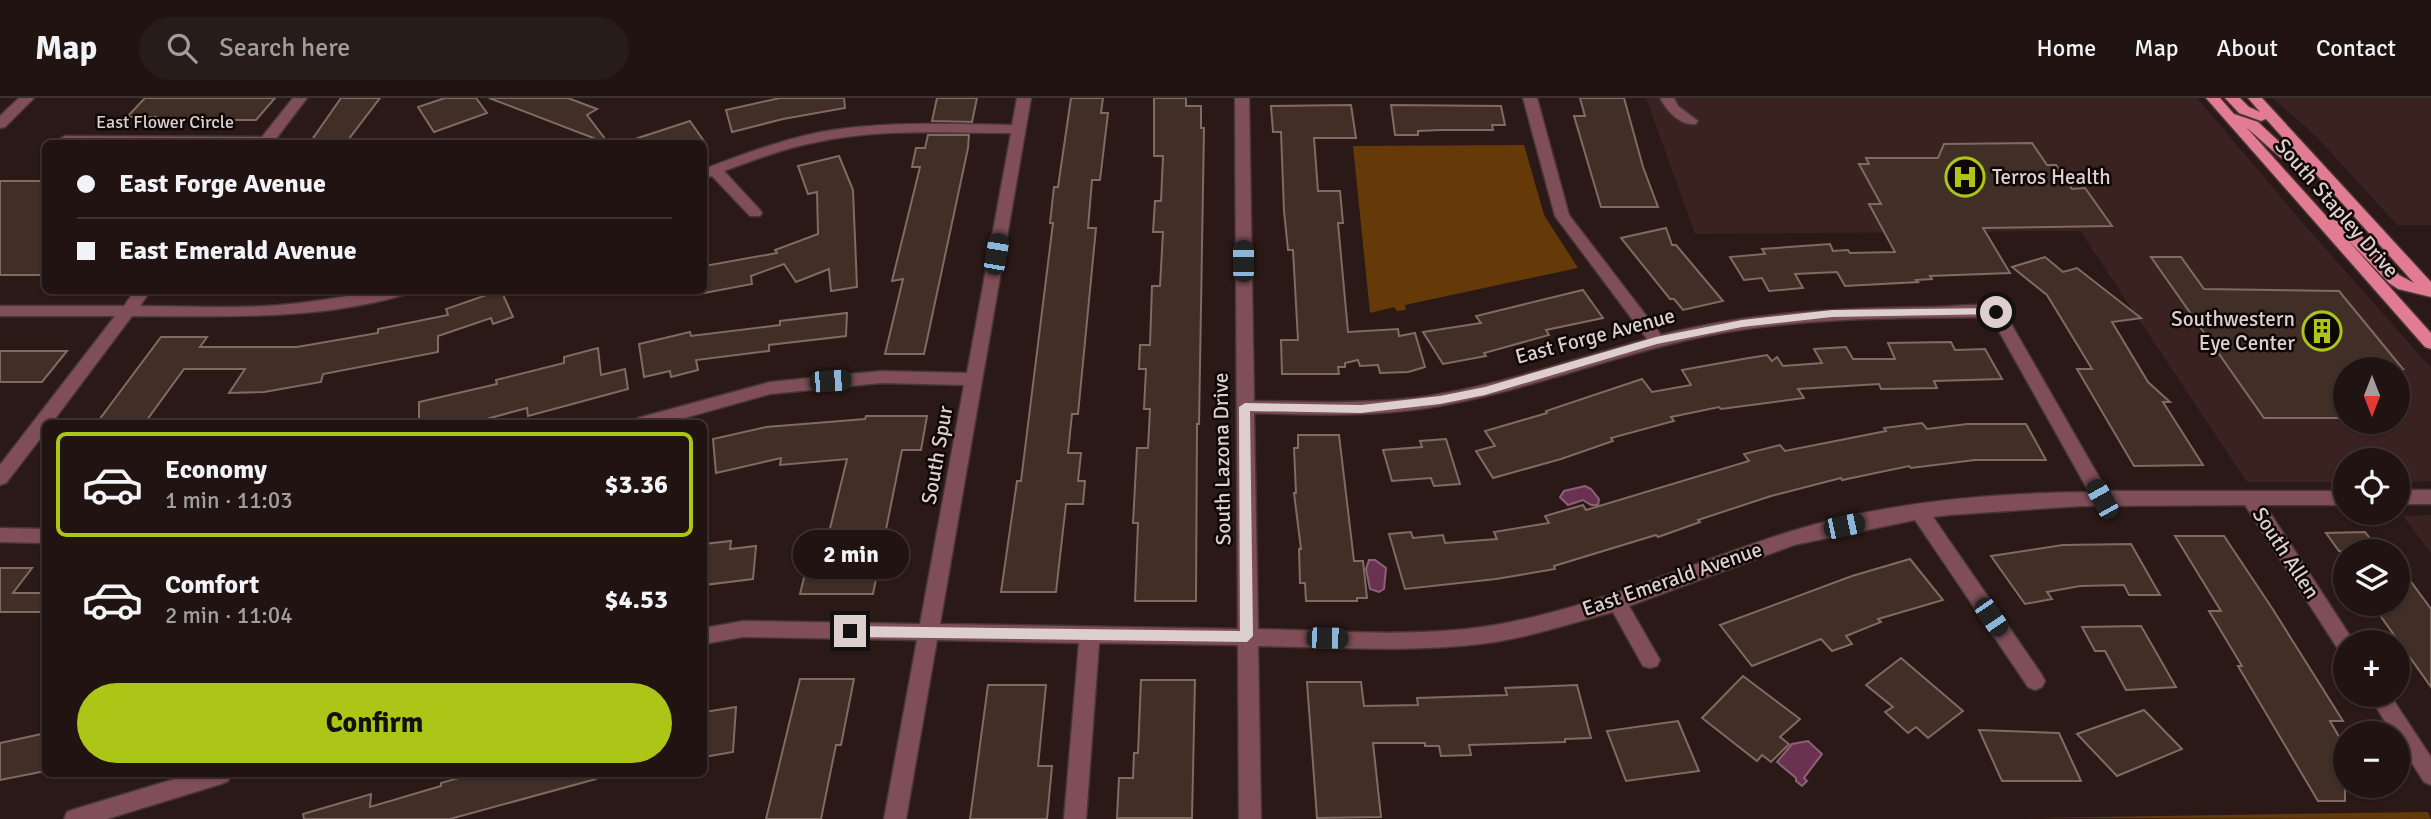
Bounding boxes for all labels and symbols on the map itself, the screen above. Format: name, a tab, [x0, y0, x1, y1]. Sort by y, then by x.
street label: East Flower Circle	[96, 111, 234, 133]
street label: South Stapley Drive	[2269, 133, 2405, 283]
hospital icon: Terros Health	[1944, 156, 1986, 198]
place label: Terros Health	[1992, 164, 2111, 190]
car	[983, 231, 1010, 277]
car	[1233, 240, 1254, 282]
route start	[1980, 296, 2012, 328]
street label: East Forge Avenue	[1512, 302, 1678, 370]
place label: Southwestern Eye Center	[2171, 306, 2295, 356]
building icon: Southwestern Eye Center	[2301, 310, 2343, 352]
north arrow	[2333, 357, 2410, 434]
car	[809, 369, 852, 393]
street label: South Lazona Drive	[1207, 373, 1237, 545]
street label: South Spur	[916, 403, 958, 506]
car	[2083, 476, 2122, 522]
street label: South Allen	[2247, 502, 2325, 604]
car	[1822, 511, 1867, 541]
callout: 2 min	[792, 530, 908, 578]
street label: East Emerald Avenue	[1579, 536, 1765, 622]
car	[1971, 594, 2012, 640]
route end	[834, 615, 866, 647]
car	[1306, 627, 1349, 649]

